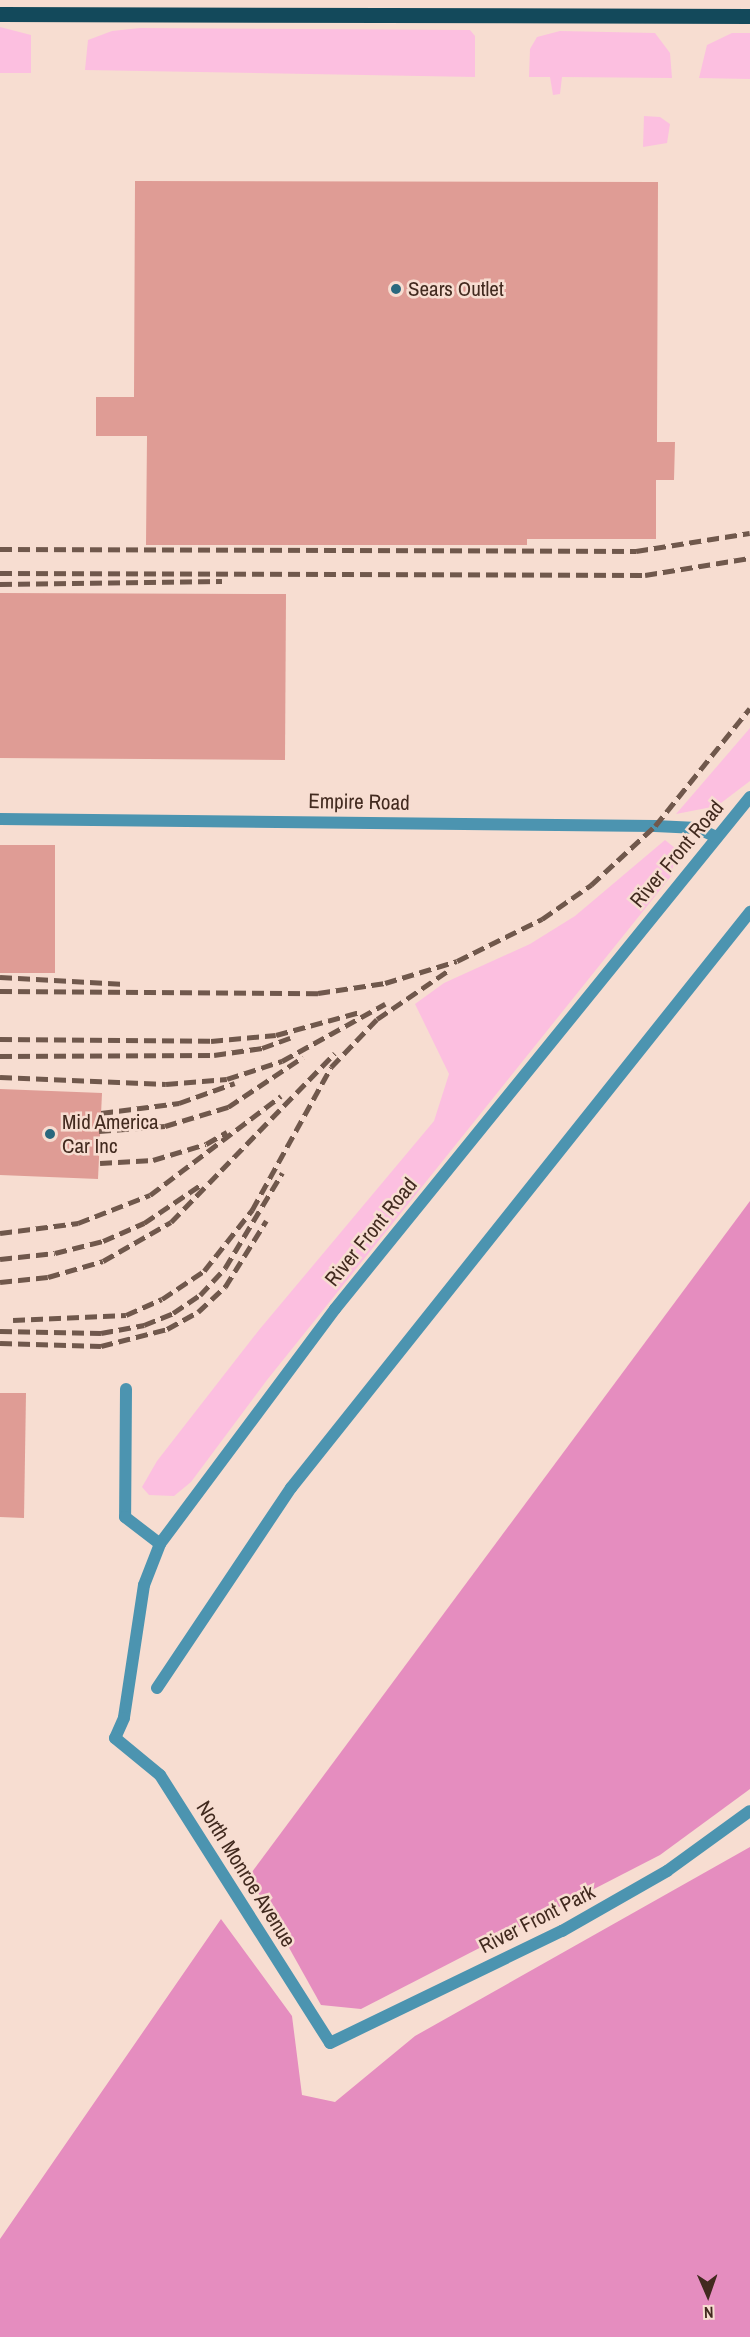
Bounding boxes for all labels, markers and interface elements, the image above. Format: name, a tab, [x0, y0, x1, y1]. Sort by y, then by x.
place label: Sears Outlet	[408, 276, 504, 302]
marker: Sears Outlet	[389, 282, 403, 296]
street label: Empire Road	[308, 789, 410, 815]
street label: River Front Road	[625, 795, 729, 913]
place label: Mid America Car Inc	[62, 1109, 160, 1159]
marker: Mid America Car Inc	[43, 1127, 57, 1141]
street label: River Front Road	[320, 1173, 422, 1291]
street label: North Monroe Avenue	[191, 1796, 301, 1952]
street label: River Front Park	[475, 1879, 599, 1959]
north arrow	[678, 2265, 738, 2325]
text: N	[704, 2302, 714, 2324]

